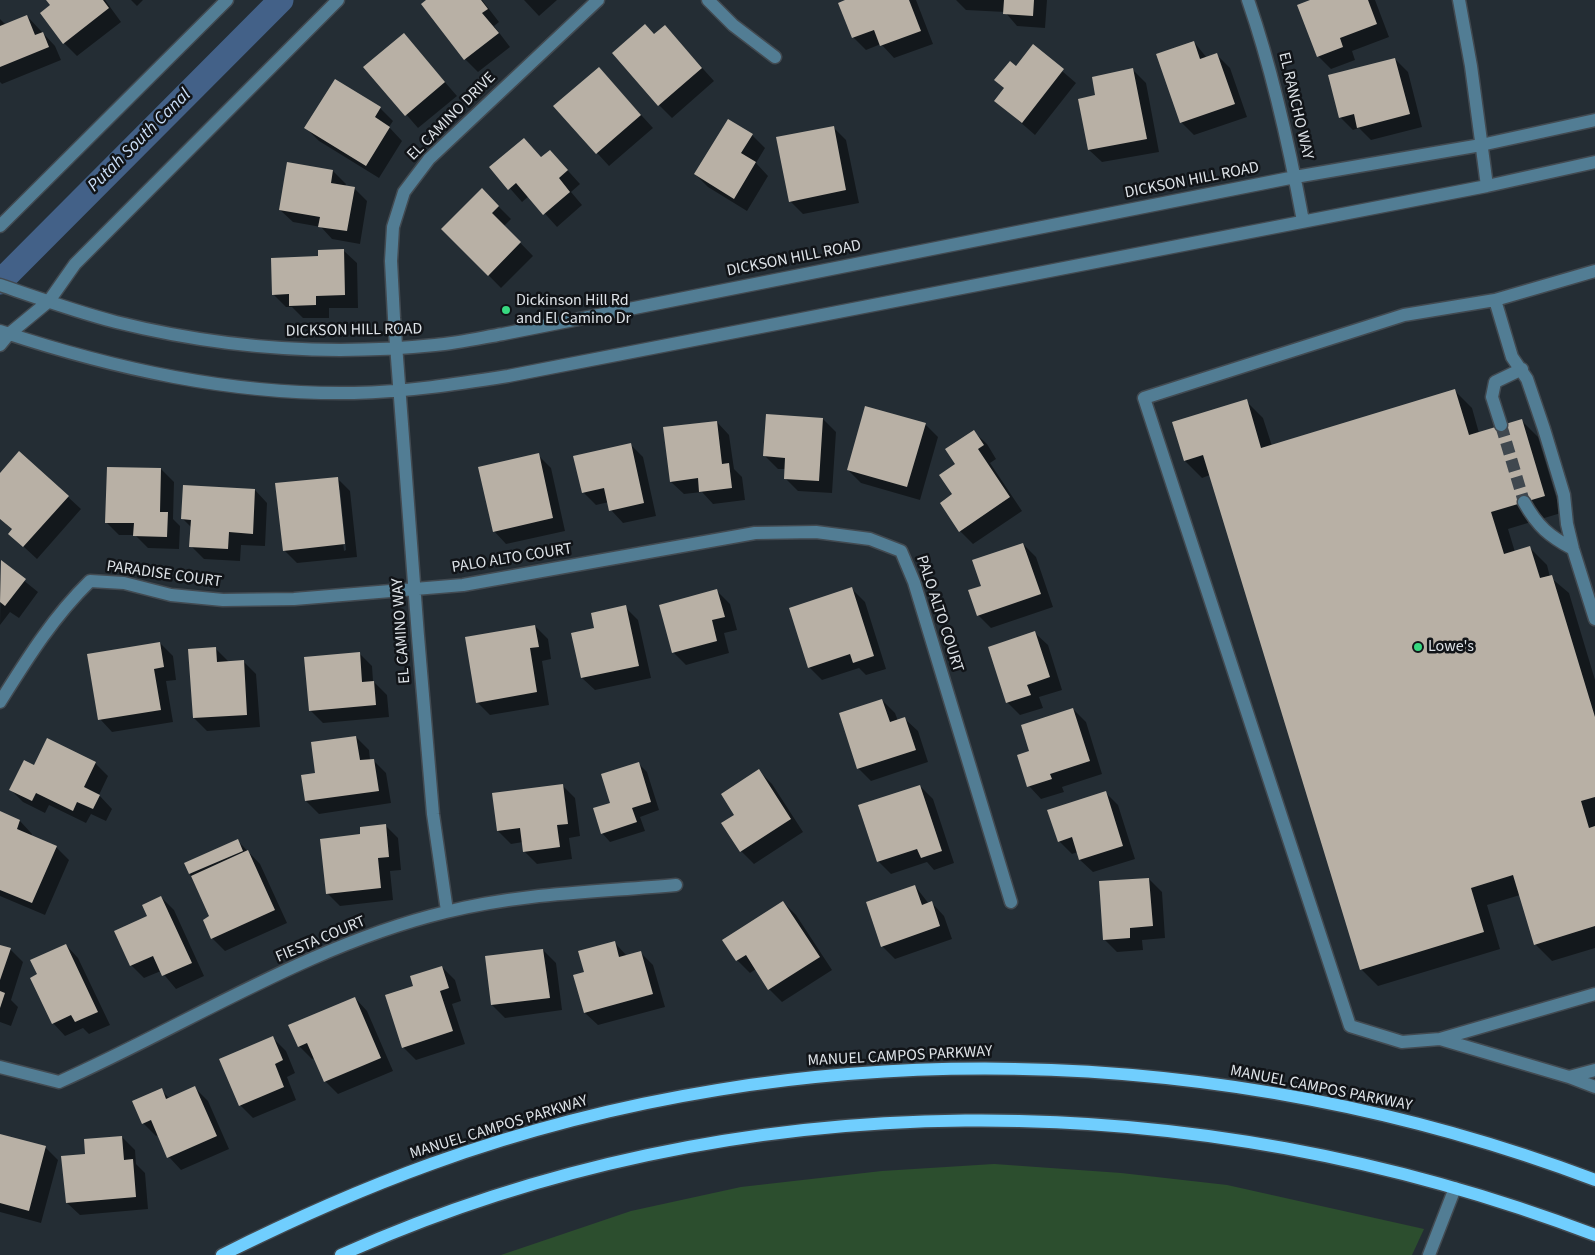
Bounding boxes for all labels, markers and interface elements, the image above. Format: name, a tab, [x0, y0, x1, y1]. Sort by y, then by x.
street label: EL RANCHO WAY	[1273, 50, 1317, 162]
street label: EL CAMINO DRIVE	[404, 69, 500, 165]
water label: Putah South Canal	[84, 85, 196, 197]
street label: DICKSON HILL ROAD	[1123, 159, 1261, 203]
street label: DICKSON HILL ROAD	[725, 237, 863, 281]
place label: Dickinson Hill Rd and El Camino Dr	[516, 291, 631, 329]
marker: Dickinson Hill Rd and El Camino Dr	[500, 304, 512, 316]
street label: DICKSON HILL ROAD	[286, 320, 422, 342]
street label: PALO ALTO COURT	[450, 540, 574, 578]
street label: PALO ALTO COURT	[911, 553, 967, 675]
street label: PARADISE COURT	[105, 557, 223, 593]
street label: EL CAMINO WAY	[389, 578, 415, 684]
place label: Lowe's	[1428, 637, 1474, 657]
marker: Lowe's	[1412, 641, 1424, 653]
street label: FIESTA COURT	[273, 912, 369, 968]
street label: MANUEL CAMPOS PARKWAY	[807, 1043, 993, 1071]
street label: MANUEL CAMPOS PARKWAY	[1228, 1062, 1414, 1116]
street label: MANUEL CAMPOS PARKWAY	[408, 1092, 590, 1164]

